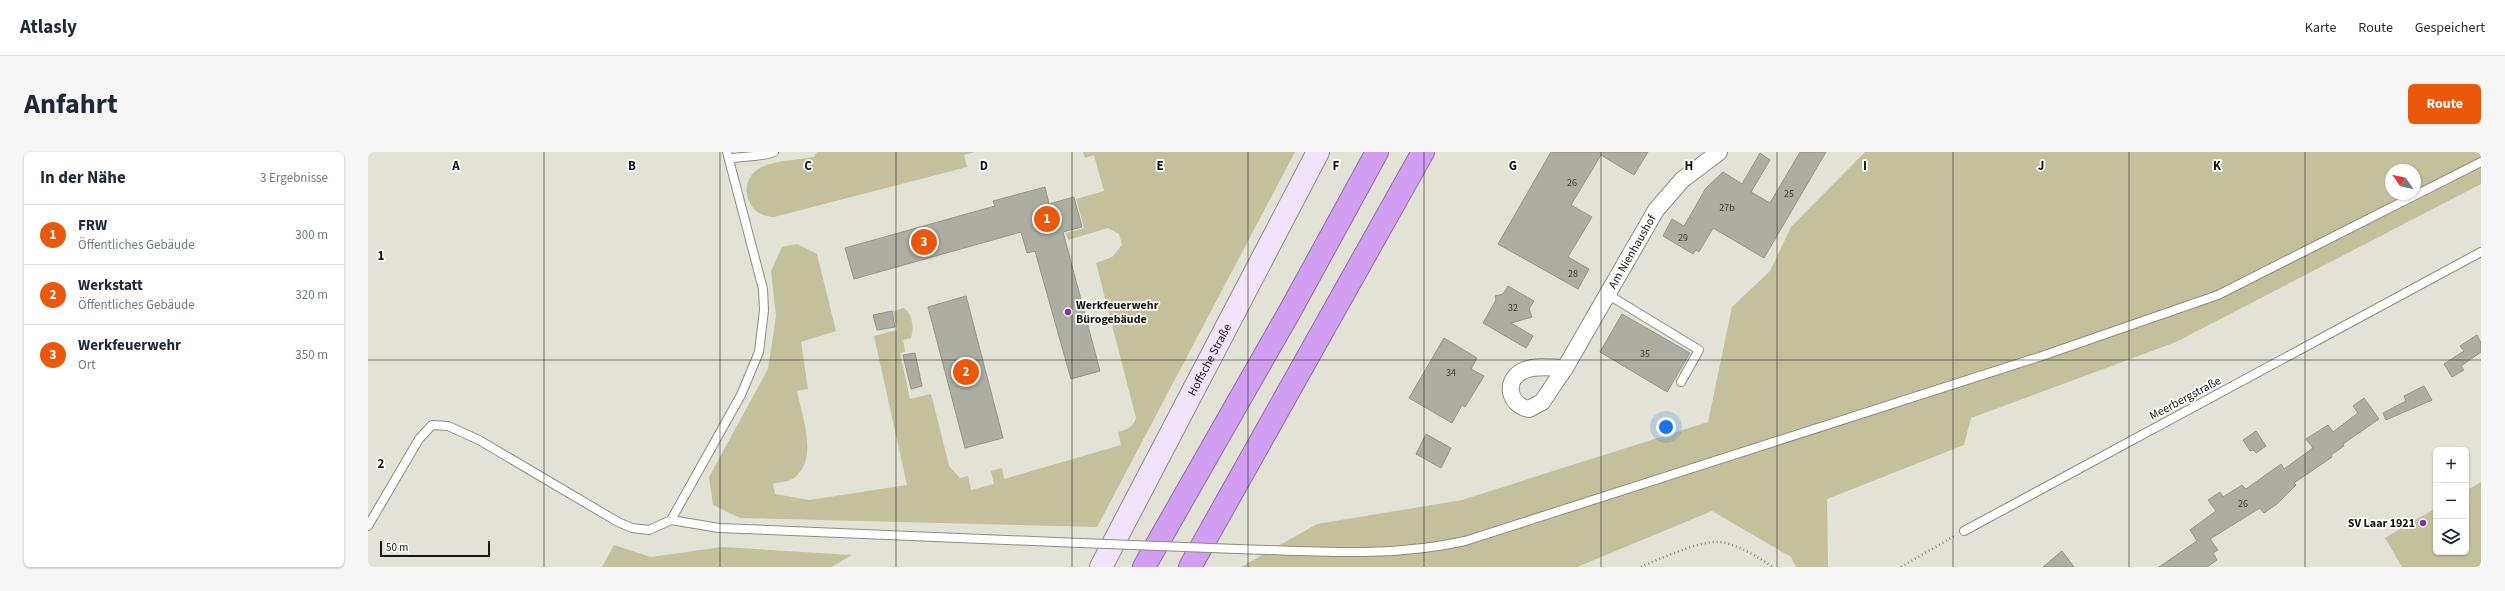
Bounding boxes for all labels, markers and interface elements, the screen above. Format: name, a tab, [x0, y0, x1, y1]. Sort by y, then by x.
text: Atlasly	[20, 14, 77, 41]
text: Karte	[2305, 18, 2336, 38]
text: Route	[2358, 18, 2393, 38]
text: Gespeichert	[2415, 18, 2485, 38]
text: Anfahrt	[24, 84, 118, 124]
button: Route	[2408, 84, 2481, 124]
text: A	[451, 157, 460, 175]
text: B	[628, 157, 636, 175]
text: C	[804, 157, 812, 175]
text: D	[980, 157, 988, 175]
text: E	[1156, 157, 1164, 175]
text: F	[1333, 157, 1340, 175]
text: G	[1509, 157, 1517, 175]
text: H	[1685, 157, 1693, 175]
text: I	[1863, 157, 1867, 175]
text: J	[2038, 157, 2044, 175]
text: K	[2213, 157, 2222, 175]
north arrow	[2385, 164, 2421, 200]
text: In der Nähe	[40, 166, 126, 190]
text: 3 Ergebnisse	[260, 169, 328, 187]
house number: 26	[1567, 176, 1577, 190]
house number: 25	[1784, 187, 1794, 201]
house number: 27b	[1719, 201, 1735, 215]
pin: 1	[1034, 204, 1060, 234]
street label: Am Nienhaushof	[1604, 211, 1661, 292]
text: FRW	[78, 215, 107, 236]
text: 1	[50, 226, 56, 244]
text: 300 m	[295, 226, 328, 244]
pin: 3	[911, 227, 937, 257]
house number: 29	[1678, 231, 1688, 245]
text: Öffentliches Gebäude	[78, 236, 195, 254]
text: 1	[378, 247, 385, 265]
house number: 28	[1568, 267, 1578, 281]
text: Werkstatt	[78, 275, 143, 296]
text: 2	[50, 286, 56, 304]
text: 320 m	[295, 286, 328, 304]
text: Öffentliches Gebäude	[78, 296, 195, 314]
place label: Werkfeuerwehr Bürogebäude	[1076, 297, 1159, 328]
house number: 32	[1508, 301, 1518, 315]
marker: Werkfeuerwehr Bürogebäude	[1063, 307, 1073, 317]
street label: Hoffsche Straße	[1184, 321, 1236, 399]
text: Werkfeuerwehr	[78, 335, 181, 356]
text: 3	[50, 346, 56, 364]
text: 350 m	[295, 346, 328, 364]
house number: 35	[1640, 347, 1650, 361]
text: Ort	[78, 356, 96, 374]
pin: 2	[953, 357, 979, 387]
house number: 34	[1446, 366, 1456, 380]
street label: Meerbergstraße	[2146, 372, 2224, 425]
your location	[1656, 417, 1676, 437]
map controls	[2433, 447, 2469, 555]
button: +	[2433, 447, 2469, 483]
text: 2	[378, 455, 385, 473]
button: −	[2433, 483, 2469, 519]
house number: 26	[2238, 497, 2248, 511]
place label: SV Laar 1921	[2348, 515, 2415, 532]
marker: SV Laar 1921	[2418, 518, 2428, 528]
button: layers	[2433, 519, 2469, 555]
scale bar	[380, 539, 490, 558]
text: 50 m	[386, 540, 408, 555]

